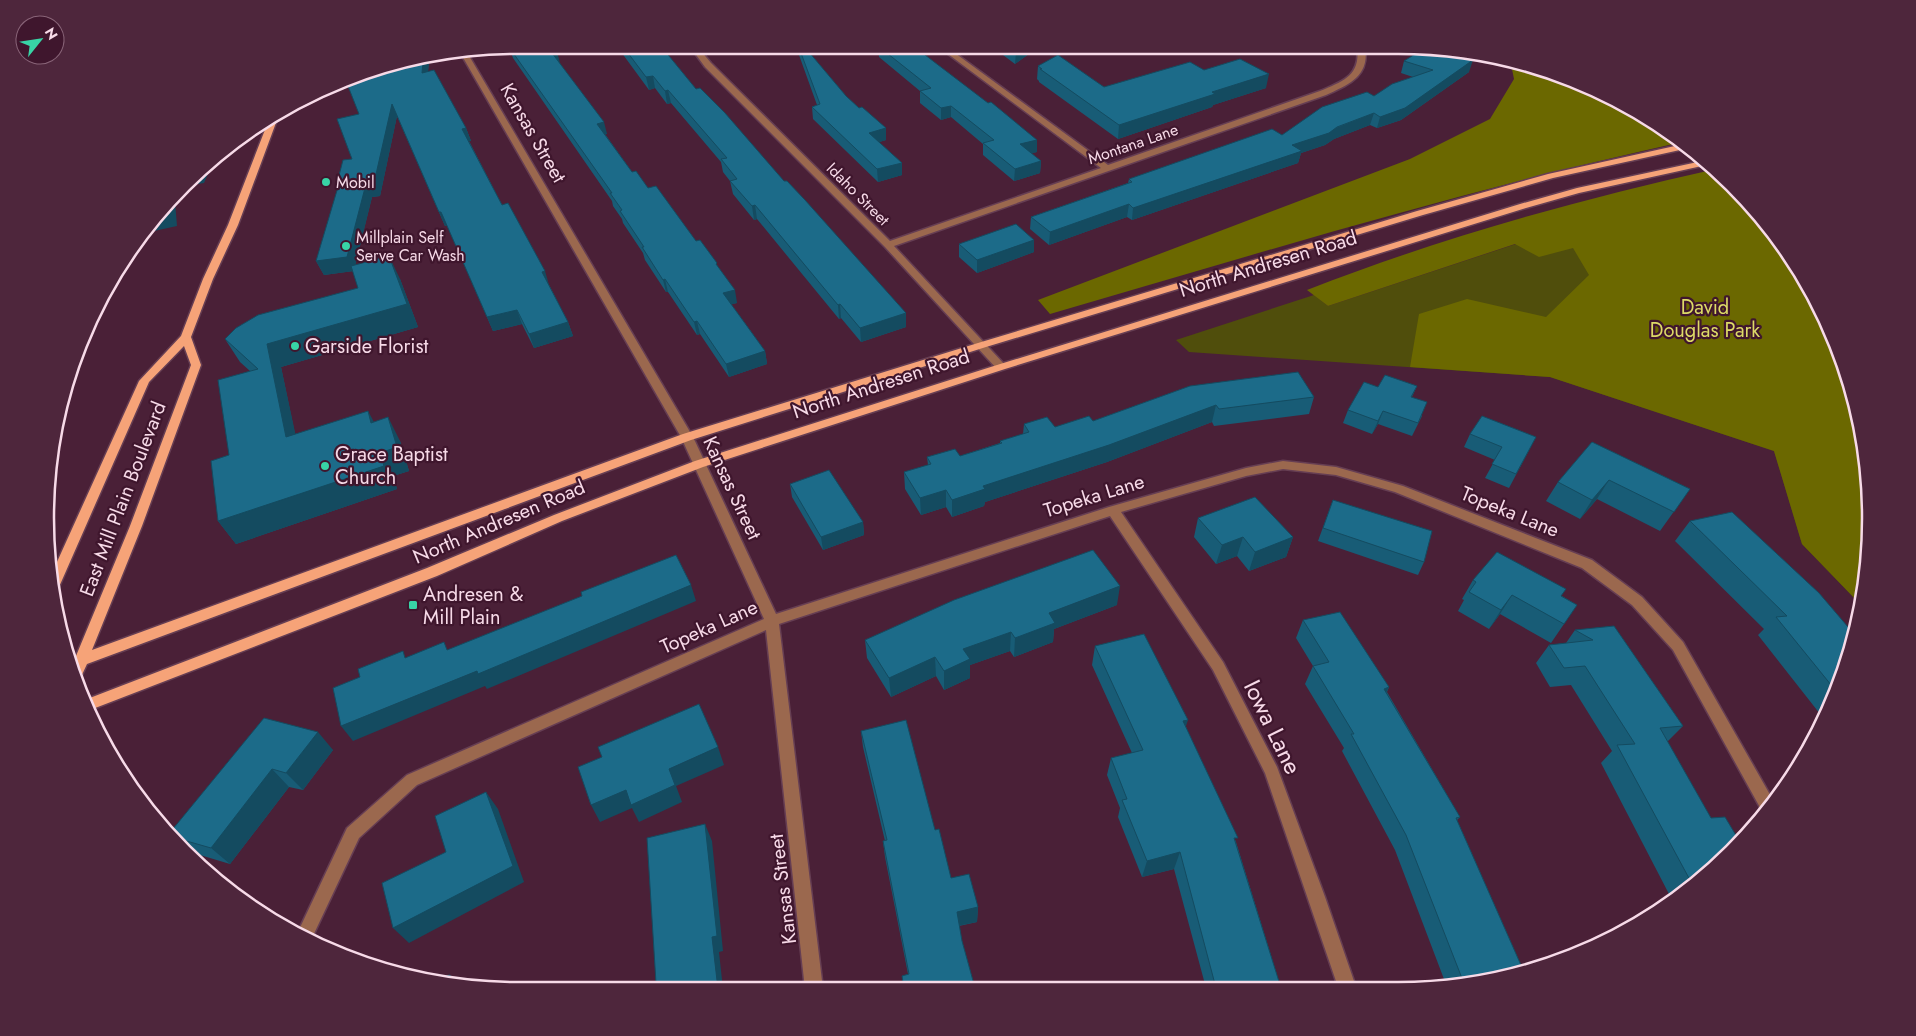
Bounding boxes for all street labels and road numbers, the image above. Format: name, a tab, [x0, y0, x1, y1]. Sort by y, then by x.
street label: Kansas Street	[493, 78, 573, 188]
street label: Montana Lane	[1085, 118, 1181, 170]
street label: Idaho Street	[821, 157, 895, 231]
street label: North Andresen Road	[1176, 223, 1360, 305]
street label: North Andresen Road	[789, 342, 973, 426]
street label: East Mill Plain Boulevard	[72, 397, 174, 601]
street label: Kansas Street	[695, 432, 769, 545]
street label: Topeka Lane	[1040, 467, 1148, 525]
street label: North Andresen Road	[408, 473, 590, 571]
street label: Topeka Lane	[1456, 479, 1564, 545]
street label: Topeka Lane	[656, 593, 762, 661]
street label: Iowa Lane	[1235, 674, 1311, 780]
street label: Kansas Street	[762, 832, 804, 946]

